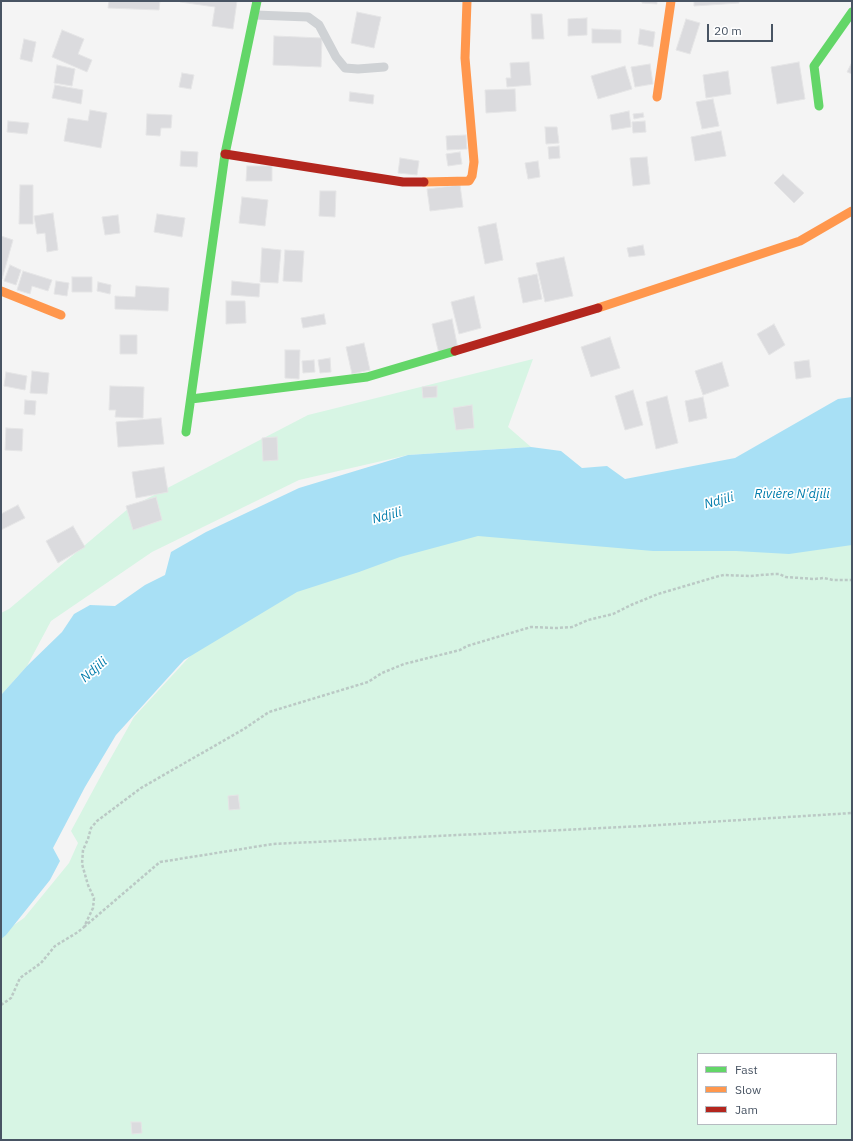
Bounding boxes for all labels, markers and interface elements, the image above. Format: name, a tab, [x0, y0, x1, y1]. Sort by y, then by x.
scale bar	[709, 16, 775, 42]
text: 20 m	[714, 23, 742, 38]
water label: Rivière N'djili	[754, 486, 830, 502]
water label: Ndjili	[702, 490, 736, 512]
water label: Ndjili	[370, 505, 404, 527]
water label: Ndjili	[78, 654, 110, 686]
legend	[697, 1053, 837, 1125]
text: Fast	[735, 1062, 758, 1077]
text: Slow	[735, 1082, 761, 1097]
text: Jam	[735, 1102, 758, 1117]

